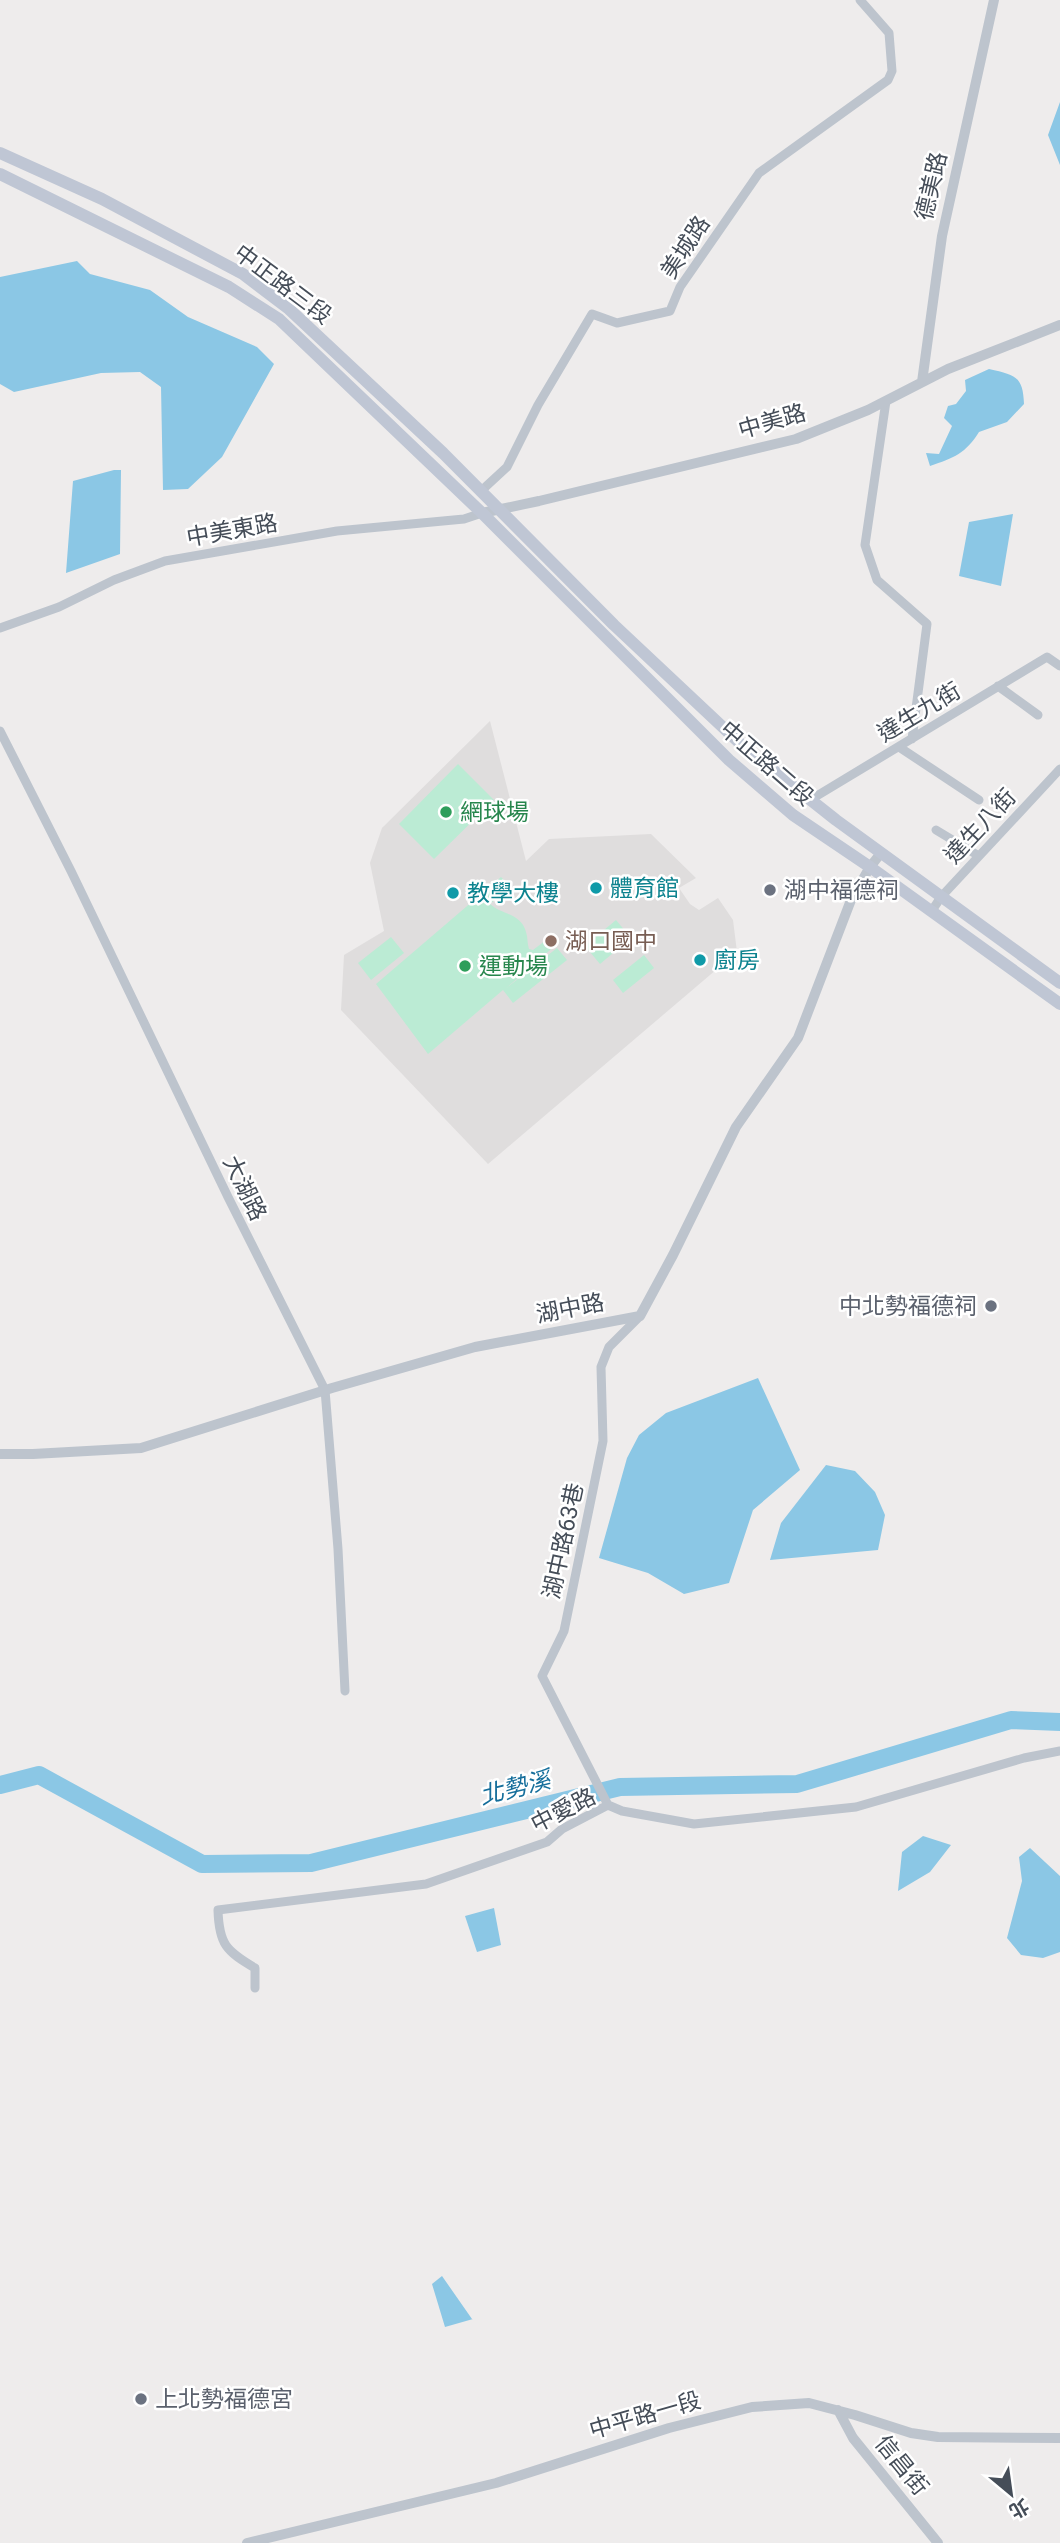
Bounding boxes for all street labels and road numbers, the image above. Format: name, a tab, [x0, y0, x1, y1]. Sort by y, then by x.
street label: 德美路	[911, 149, 952, 223]
street label: 美城路	[655, 211, 716, 284]
street label: 中正路三段	[229, 239, 337, 330]
street label: 中美路	[735, 399, 809, 444]
street label: 中美東路	[184, 509, 280, 552]
street label: 達生九街	[873, 677, 966, 748]
street label: 中正路二段	[714, 715, 819, 811]
street label: 達生八街	[939, 783, 1022, 869]
street label: 大湖路	[217, 1151, 272, 1225]
street label: 湖中路	[534, 1289, 607, 1328]
street label: 湖中路63巷	[538, 1481, 589, 1602]
street label: 中愛路	[526, 1783, 600, 1838]
street label: 中平路一段	[586, 2387, 704, 2444]
street label: 信昌街	[869, 2430, 934, 2501]

